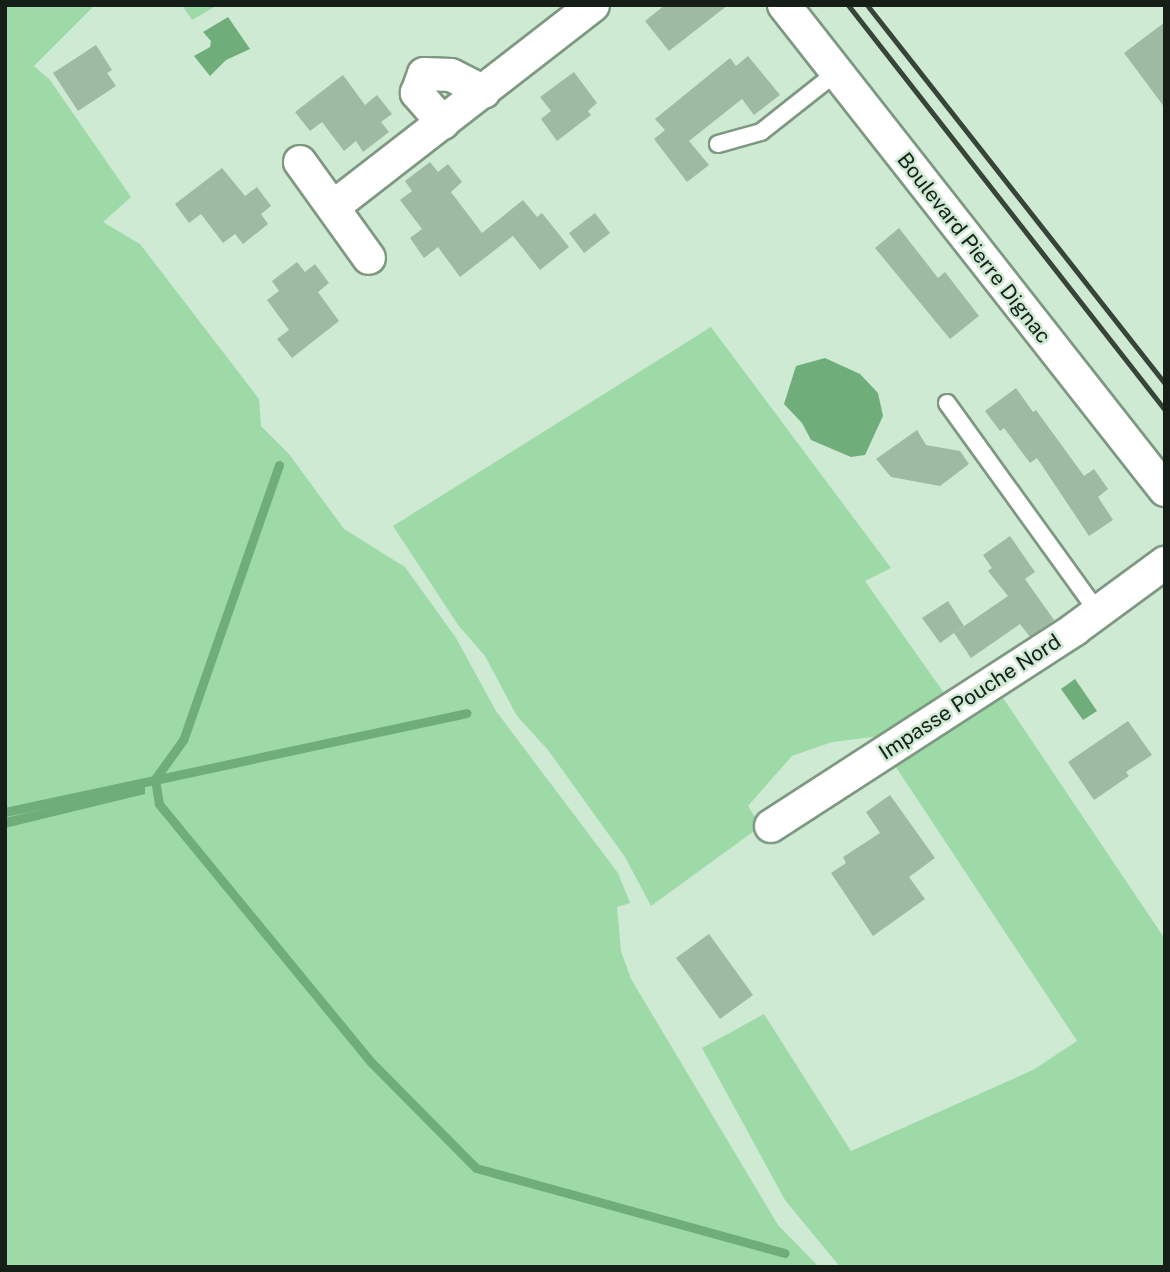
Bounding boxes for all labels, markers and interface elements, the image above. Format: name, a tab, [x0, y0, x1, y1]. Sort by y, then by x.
street label: Boulevard Pierre Dignac	[892, 148, 1056, 348]
street label: Impasse Pouche Nord	[874, 629, 1066, 765]

